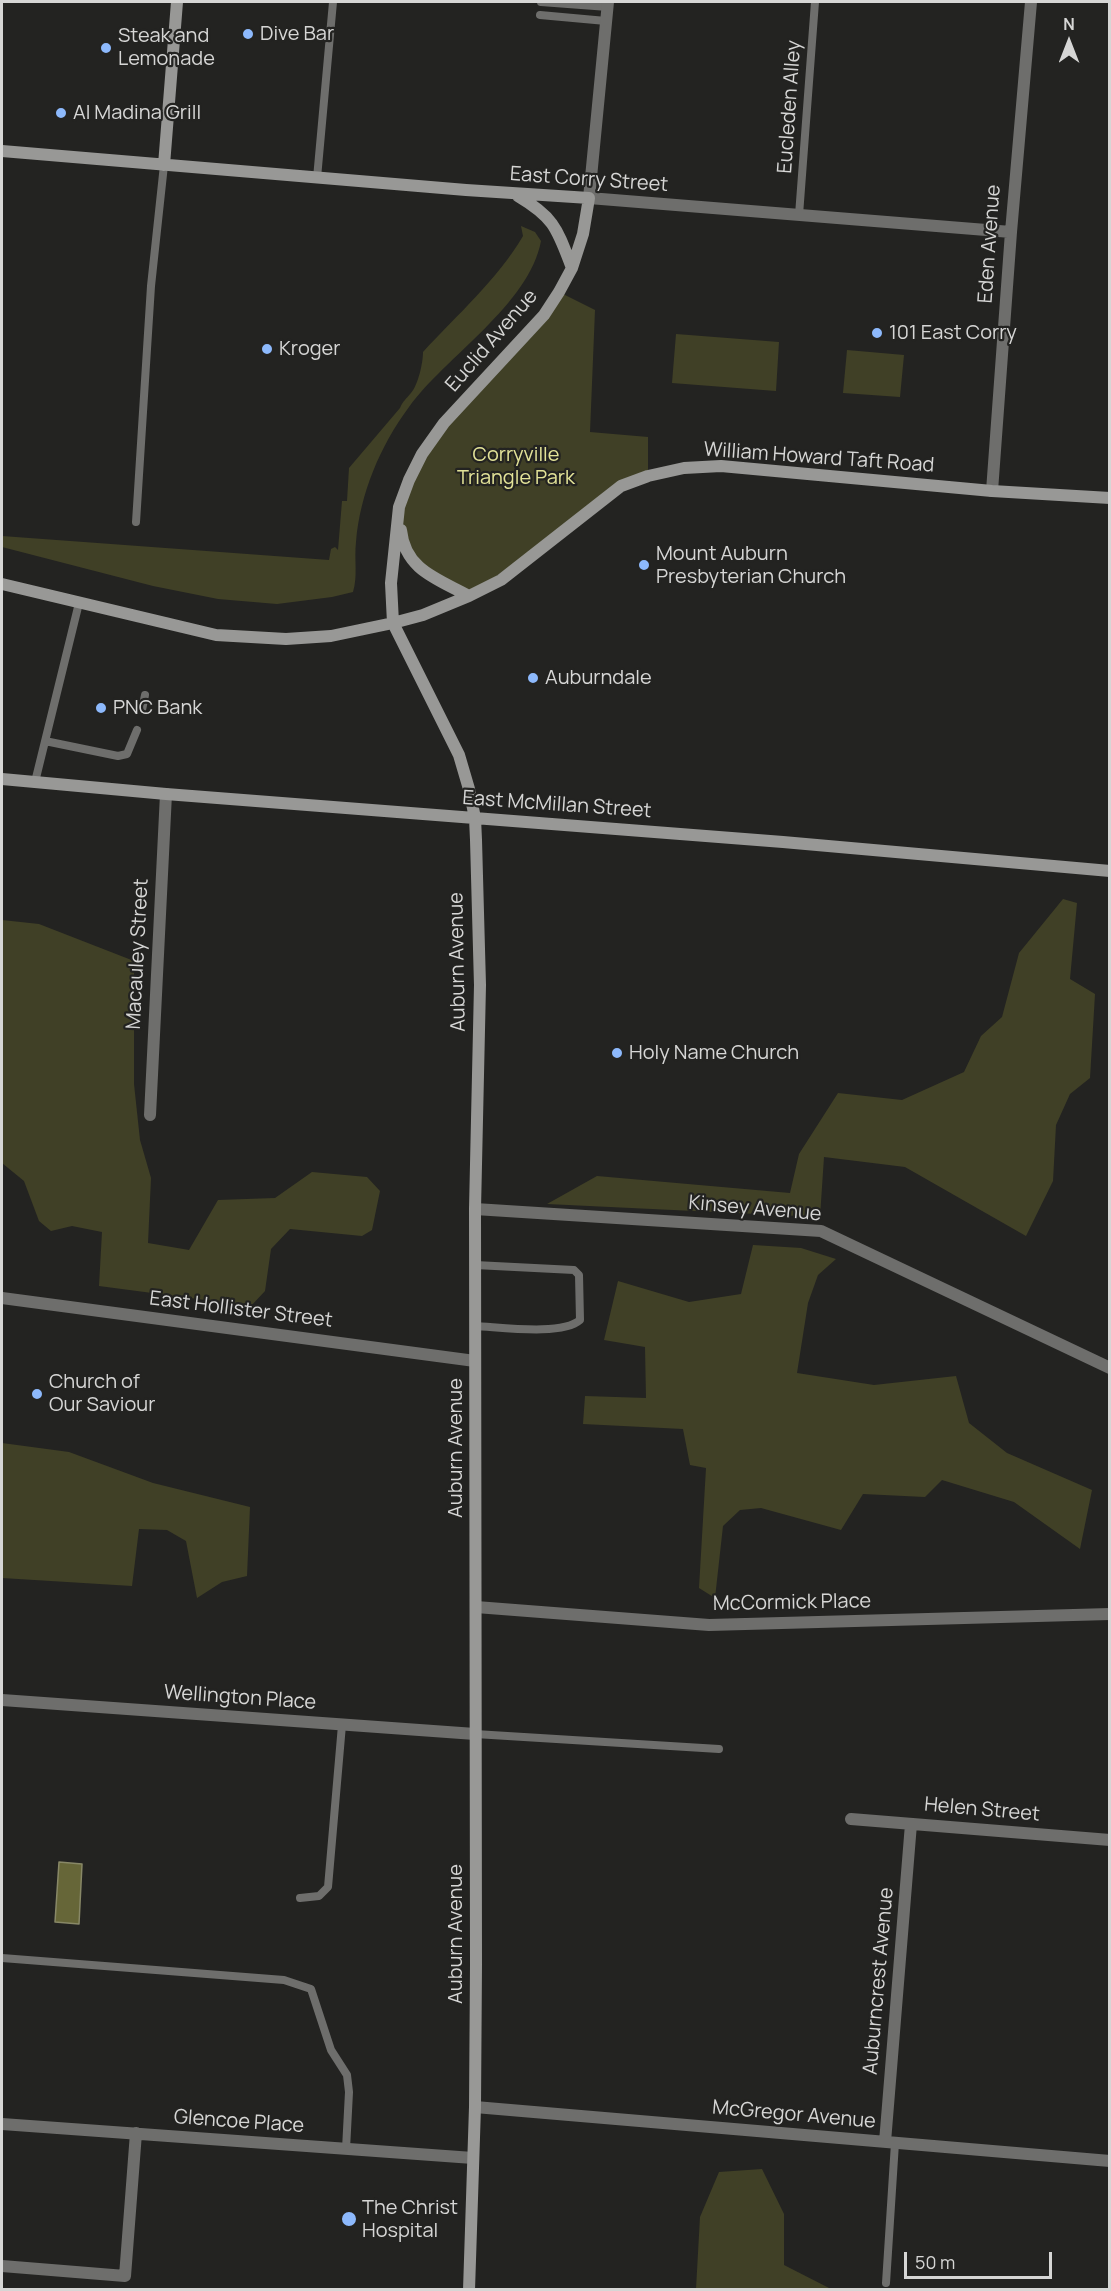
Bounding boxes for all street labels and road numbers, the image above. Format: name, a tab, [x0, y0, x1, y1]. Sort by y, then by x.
street label: Eucleden Alley	[773, 40, 807, 174]
street label: East Corry Street	[509, 162, 669, 198]
street label: Eden Avenue	[974, 184, 1006, 304]
street label: Euclid Avenue	[441, 285, 543, 397]
street label: William Howard Taft Road	[703, 438, 935, 478]
street label: East McMillan Street	[462, 786, 652, 824]
street label: Macauley Street	[122, 878, 154, 1030]
street label: Auburn Avenue	[445, 892, 471, 1032]
street label: Kinsey Avenue	[687, 1191, 823, 1227]
street label: East Hollister Street	[148, 1287, 334, 1333]
street label: Auburn Avenue	[444, 1378, 468, 1518]
street label: McCormick Place	[713, 1590, 871, 1616]
street label: Wellington Place	[163, 1681, 317, 1715]
street label: Helen Street	[923, 1793, 1041, 1827]
street label: Auburn Avenue	[444, 1864, 468, 2004]
street label: Auburncrest Avenue	[859, 1886, 899, 2076]
street label: McGregor Avenue	[711, 2096, 877, 2134]
street label: Glencoe Place	[173, 2105, 305, 2139]

